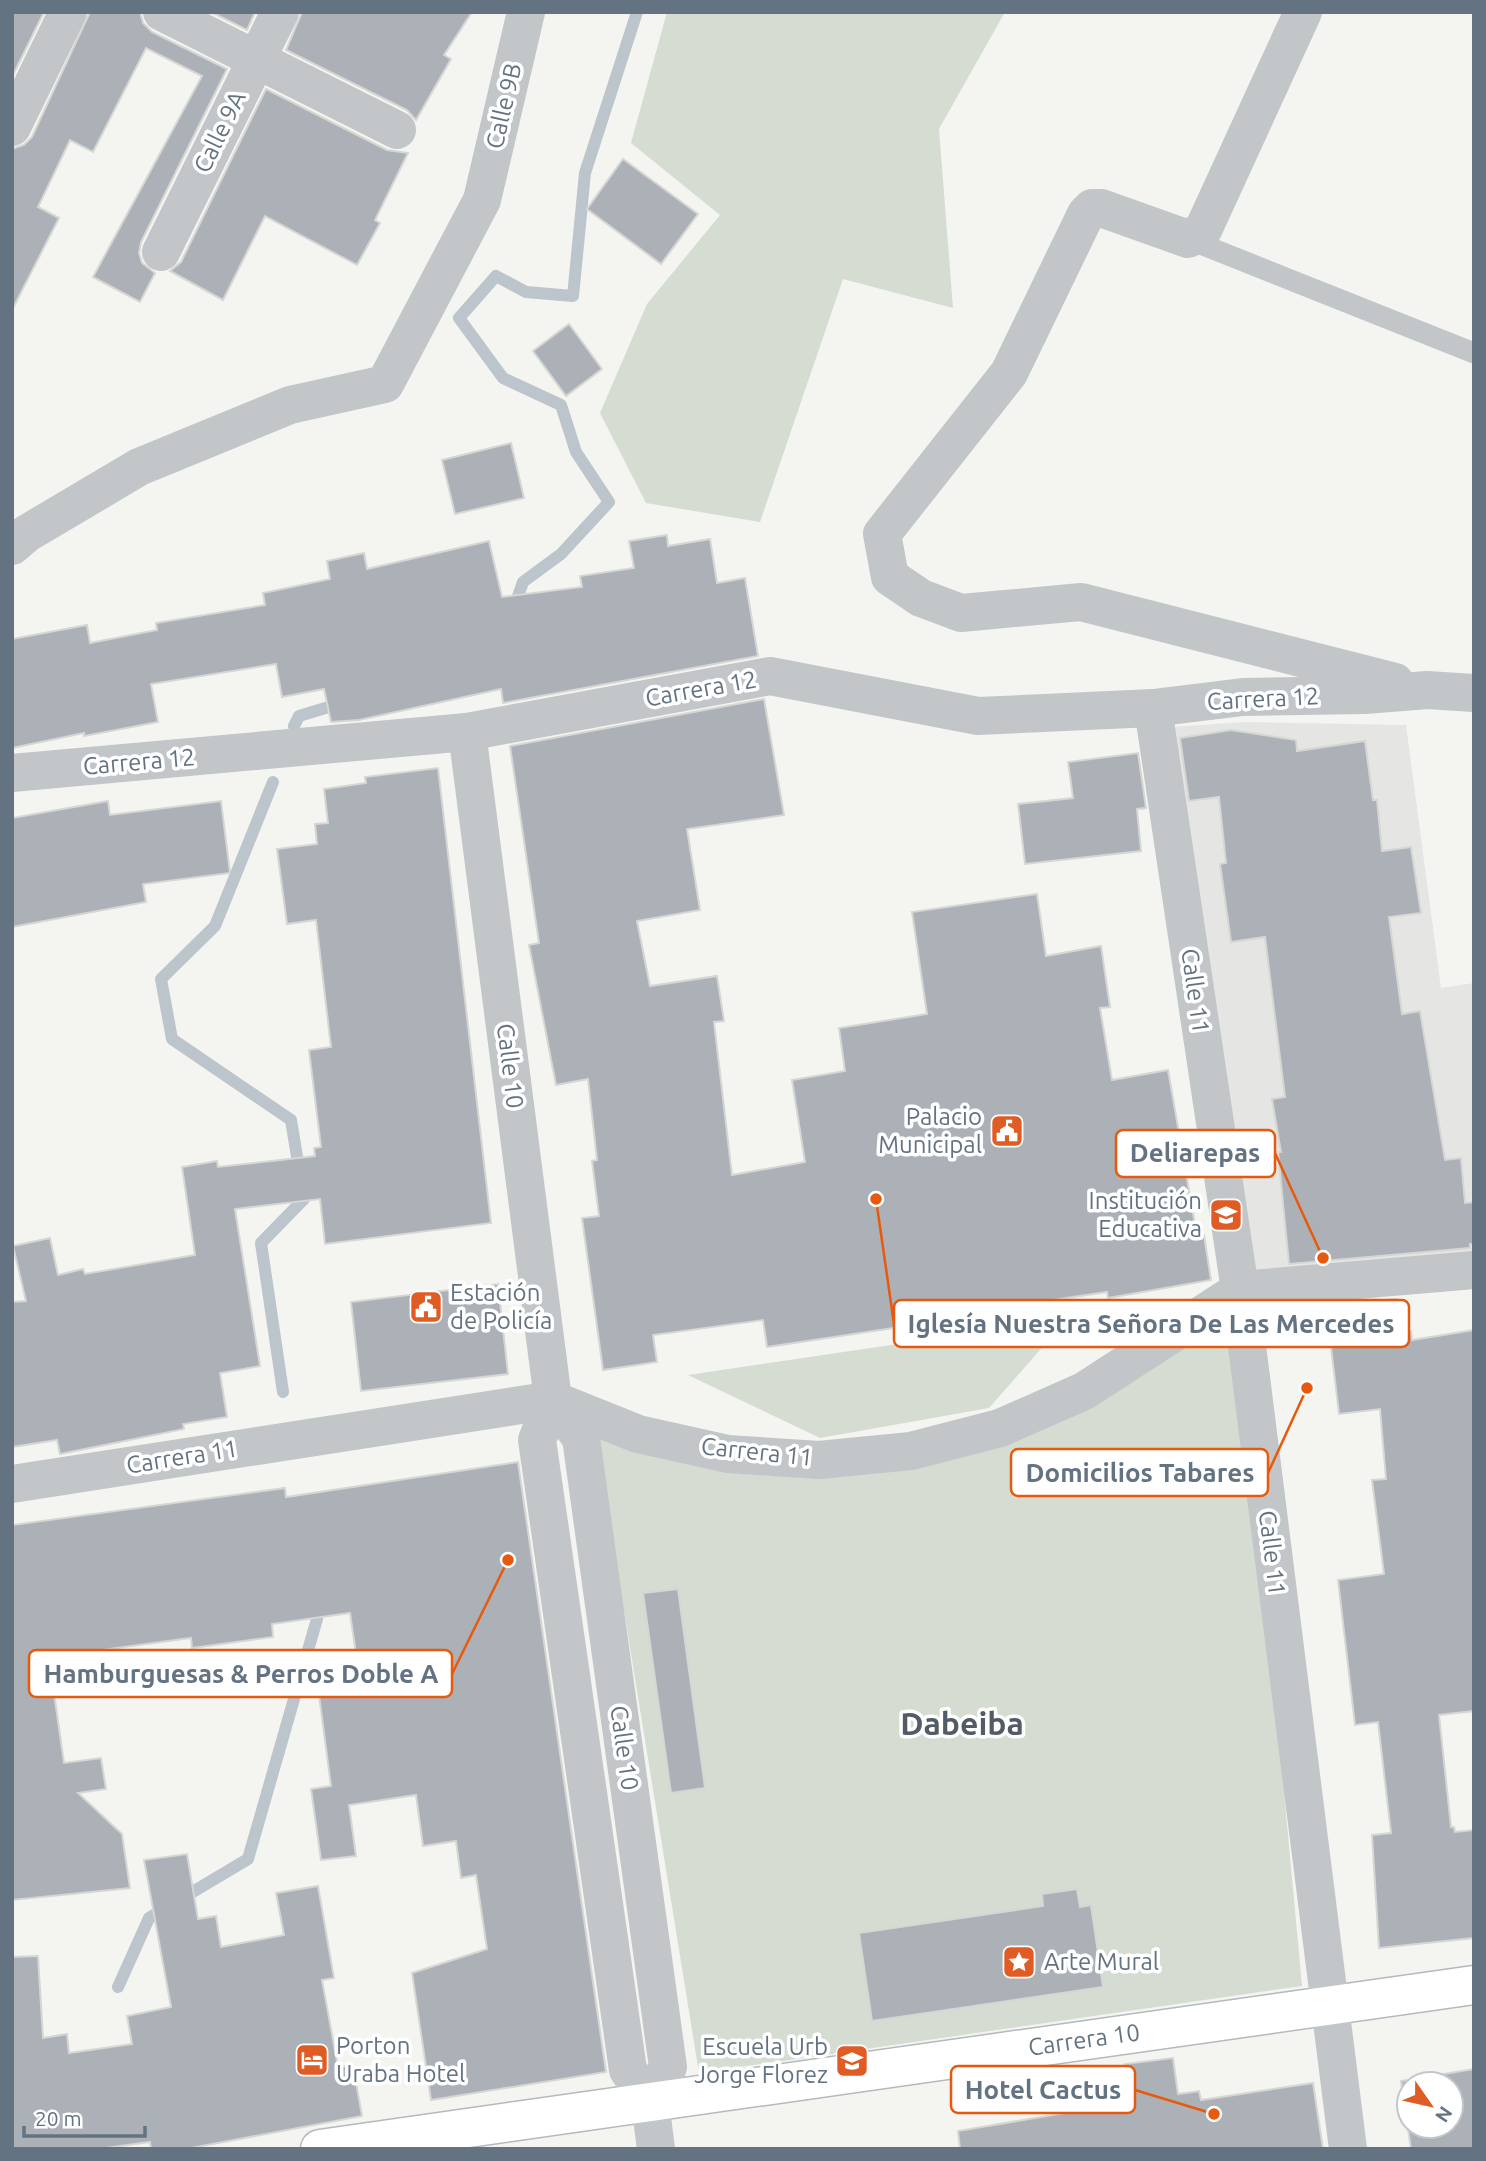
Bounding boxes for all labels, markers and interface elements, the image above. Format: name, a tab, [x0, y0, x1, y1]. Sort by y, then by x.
street label: Calle 9B	[481, 60, 526, 151]
street label: Calle 9A	[188, 86, 251, 177]
street label: Carrera 12	[643, 665, 759, 712]
street label: Carrera 12	[1206, 682, 1320, 715]
street label: Carrera 12	[82, 743, 196, 780]
street label: Calle 11	[1176, 947, 1215, 1035]
street label: Calle 10	[492, 1022, 529, 1110]
place label: Palacio Municipal	[878, 1103, 982, 1158]
public building icon: Palacio Municipal	[988, 1112, 1026, 1150]
callout: Deliarepas	[1116, 1130, 1275, 1177]
text: Deliarepas	[1130, 1138, 1260, 1167]
place label: Institución Educativa	[1089, 1187, 1202, 1242]
school or university icon: Institución Educativa	[1207, 1196, 1245, 1234]
place label: Estación de Policía	[450, 1279, 552, 1334]
public building icon: Estación de Policía	[407, 1288, 445, 1326]
callout: Iglesía Nuestra Señora De Las Mercedes	[894, 1300, 1409, 1347]
text: Iglesía Nuestra Señora De Las Mercedes	[908, 1309, 1394, 1338]
street label: Carrera 11	[700, 1432, 814, 1471]
street label: Carrera 11	[124, 1434, 240, 1479]
callout: Domicilios Tabares	[1011, 1449, 1268, 1496]
text: Domicilios Tabares	[1026, 1458, 1254, 1487]
street label: Calle 11	[1254, 1509, 1291, 1597]
callout: Hamburguesas & Perros Doble A	[29, 1650, 452, 1697]
text: Hamburguesas & Perros Doble A	[44, 1659, 439, 1688]
street label: Calle 10	[605, 1704, 644, 1792]
district label: Dabeiba	[900, 1705, 1024, 1741]
place icon: Arte Mural	[1000, 1943, 1038, 1981]
place label: Arte Mural	[1044, 1948, 1159, 1975]
street label: Carrera 10	[1026, 2018, 1141, 2061]
place label: Porton Uraba Hotel	[336, 2032, 465, 2087]
place label: Escuela Urb Jorge Florez	[694, 2033, 828, 2088]
hotel icon: Porton Uraba Hotel	[293, 2041, 331, 2079]
school or university icon: Escuela Urb Jorge Florez	[833, 2042, 871, 2080]
callout: Hotel Cactus	[951, 2066, 1135, 2113]
north arrow	[1395, 2070, 1465, 2140]
text: Hotel Cactus	[965, 2075, 1121, 2104]
scale bar	[24, 2094, 145, 2138]
text: N	[1431, 2102, 1457, 2127]
text: 20 m	[35, 2106, 82, 2130]

